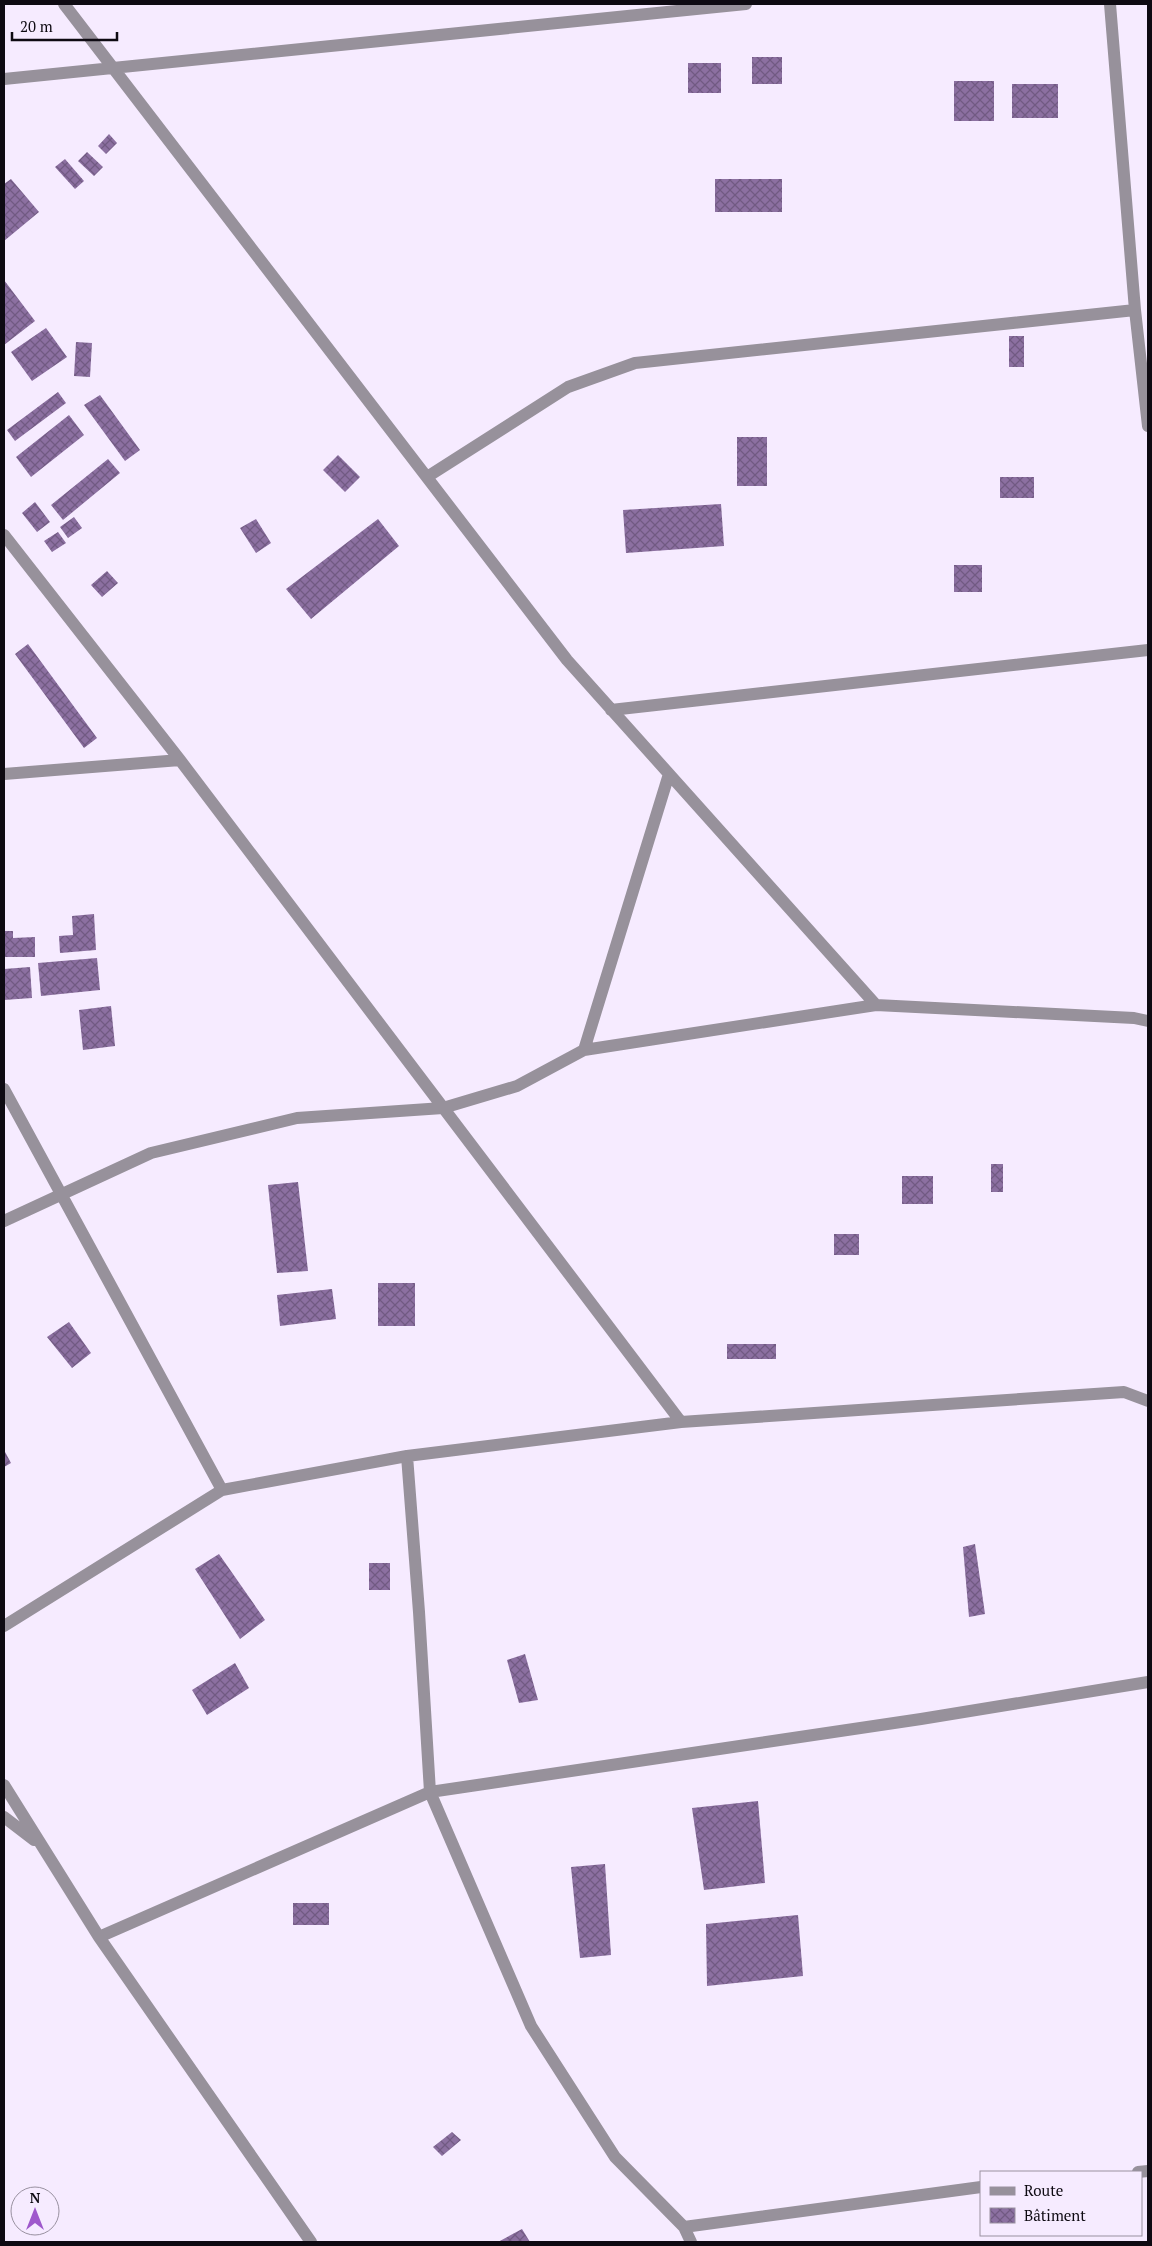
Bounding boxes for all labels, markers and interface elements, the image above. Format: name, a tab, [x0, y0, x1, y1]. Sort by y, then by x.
scale bar	[12, 10, 118, 42]
text: 20 m	[20, 16, 53, 36]
legend	[980, 2171, 1142, 2236]
text: Route	[1024, 2180, 1063, 2200]
north arrow	[10, 2186, 60, 2236]
text: N	[30, 2188, 41, 2207]
text: Bâtiment	[1024, 2205, 1086, 2225]

